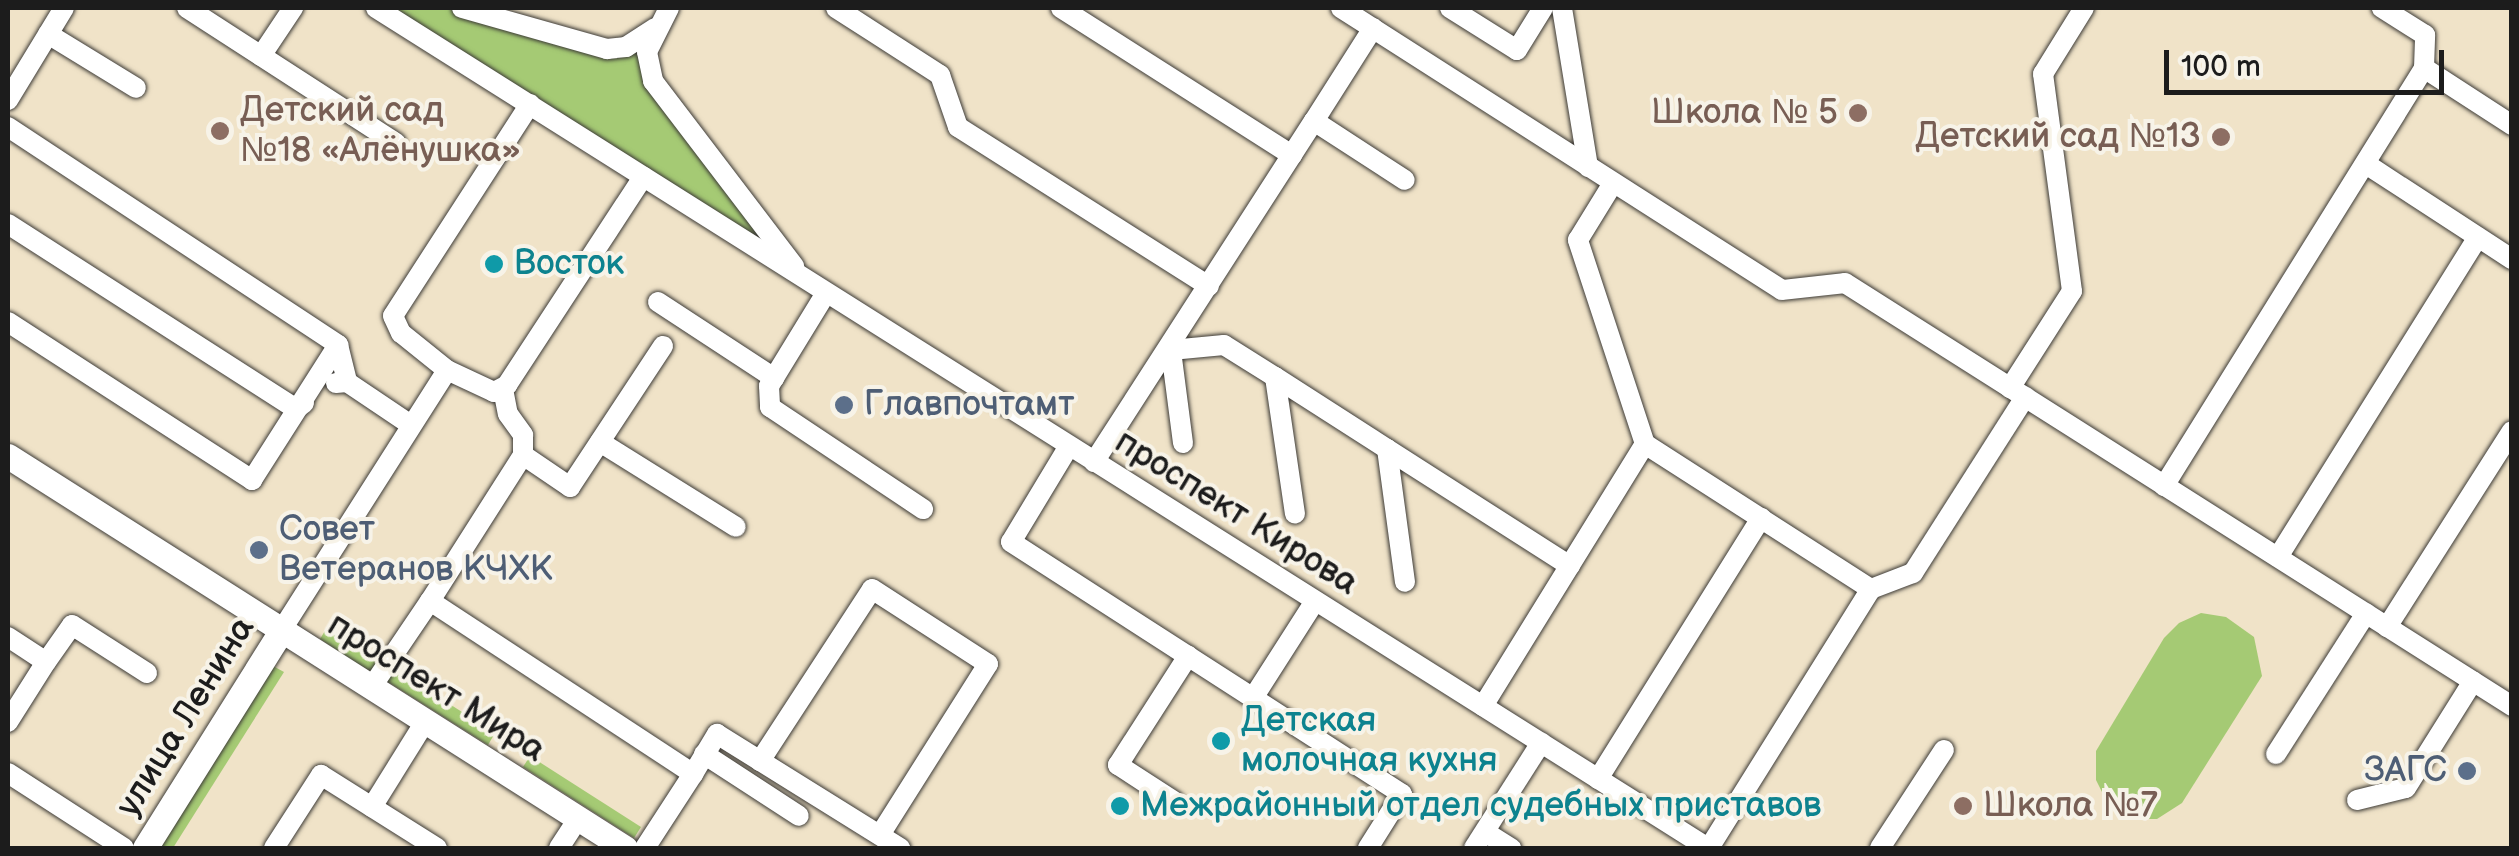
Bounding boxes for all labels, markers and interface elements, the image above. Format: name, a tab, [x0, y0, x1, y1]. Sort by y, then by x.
scale bar	[2169, 30, 2449, 92]
text: 100 m	[2181, 49, 2261, 85]
place label: Детский сад №18 «Алёнушка»	[240, 90, 521, 172]
place label: Школа № 5	[1651, 92, 1838, 134]
marker: Школа № 5	[1847, 102, 1869, 124]
place label: Детский сад №13	[1915, 116, 2201, 158]
marker: Детский сад №18 «Алёнушка»	[209, 120, 231, 142]
marker: Детский сад №13	[2210, 126, 2232, 148]
place label: Восток	[514, 243, 624, 285]
marker: Восток	[483, 253, 505, 275]
place label: Главпочтамт	[864, 384, 1074, 426]
marker: Главпочтамт	[833, 394, 855, 416]
street label: проспект Кирова	[1107, 421, 1365, 605]
place label: Совет Ветеранов КЧХК	[279, 509, 552, 591]
marker: Совет Ветеранов КЧХК	[248, 539, 270, 561]
street label: проспект Мира	[319, 604, 553, 772]
street label: улица Ленина	[108, 609, 264, 825]
place label: Детская молочная кухня	[1241, 700, 1497, 782]
marker: Детская молочная кухня	[1210, 730, 1232, 752]
place label: ЗАГС	[2364, 750, 2447, 792]
marker: ЗАГС	[2456, 760, 2478, 782]
place label: Межрайонный отдел судебных приставов	[1140, 785, 1821, 827]
place label: Школа №7	[1983, 785, 2158, 827]
marker: Межрайонный отдел судебных приставов	[1109, 795, 1131, 817]
marker: Школа №7	[1952, 795, 1974, 817]

